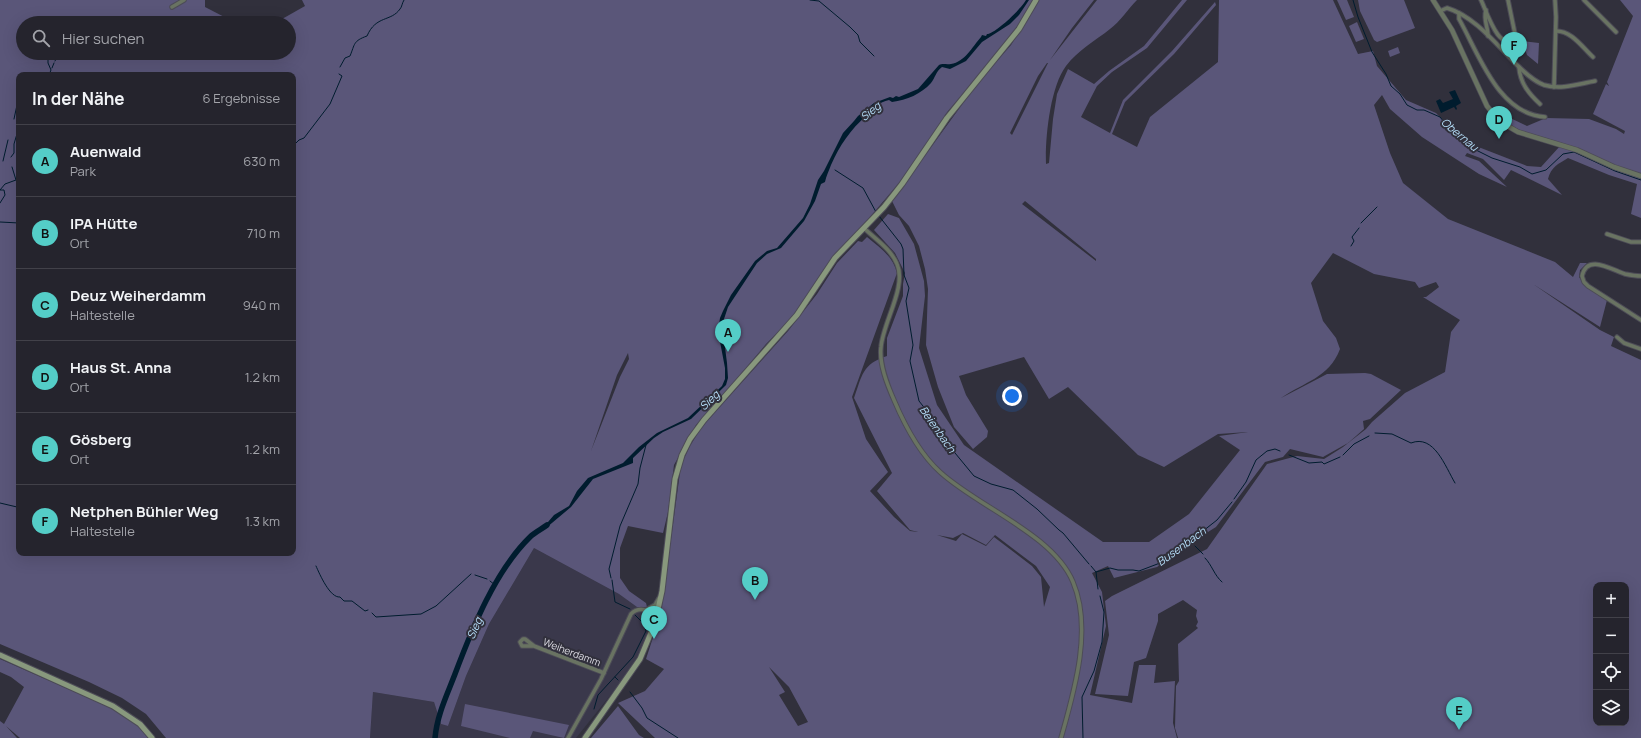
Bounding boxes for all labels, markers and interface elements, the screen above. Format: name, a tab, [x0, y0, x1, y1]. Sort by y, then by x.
search box	[16, 16, 296, 60]
icon: search	[30, 27, 52, 49]
text: Hier suchen	[62, 28, 144, 49]
pin: F	[1501, 32, 1527, 65]
text: In der Nähe	[32, 87, 125, 110]
text: 6 Ergebnisse	[203, 89, 280, 107]
water label: Sieg	[857, 97, 885, 124]
pin: D	[1486, 106, 1512, 139]
water label: Obernau	[1438, 114, 1483, 155]
text: Auenwald	[70, 141, 141, 162]
text: A	[41, 152, 49, 170]
text: 630 m	[243, 152, 280, 170]
text: Park	[70, 162, 96, 180]
text: IPA Hütte	[70, 213, 137, 234]
text: B	[41, 224, 49, 242]
text: 710 m	[247, 224, 280, 242]
text: Ort	[70, 234, 89, 252]
text: Deuz Weiherdamm	[70, 285, 206, 306]
text: C	[40, 296, 50, 314]
text: 940 m	[243, 296, 280, 314]
text: Haltestelle	[70, 306, 135, 324]
pin: A	[715, 319, 741, 352]
text: Haus St. Anna	[70, 357, 171, 378]
text: D	[40, 368, 50, 386]
text: 1.2 km	[245, 368, 280, 386]
text: Ort	[70, 378, 89, 396]
water label: Sieg	[696, 386, 723, 413]
your location	[1002, 386, 1022, 406]
water label: Beienbach	[916, 403, 960, 456]
text: Gösberg	[70, 429, 131, 450]
text: E	[41, 440, 49, 458]
text: 1.2 km	[245, 440, 280, 458]
text: Ort	[70, 450, 89, 468]
text: Netphen Bühler Weg	[70, 501, 219, 522]
text: F	[42, 512, 48, 530]
text: 1.3 km	[245, 512, 280, 530]
text: Haltestelle	[70, 522, 135, 540]
water label: Busenbach	[1153, 523, 1209, 569]
pin: B	[742, 567, 768, 600]
map controls	[1593, 582, 1629, 726]
button: +	[1593, 582, 1629, 618]
pin: C	[641, 606, 667, 639]
water label: Sieg	[463, 613, 486, 641]
button: −	[1593, 618, 1629, 654]
street label: Weiherdamm	[541, 635, 603, 669]
button: locate	[1593, 654, 1629, 690]
button: layers	[1593, 690, 1629, 726]
pin: E	[1446, 697, 1472, 730]

